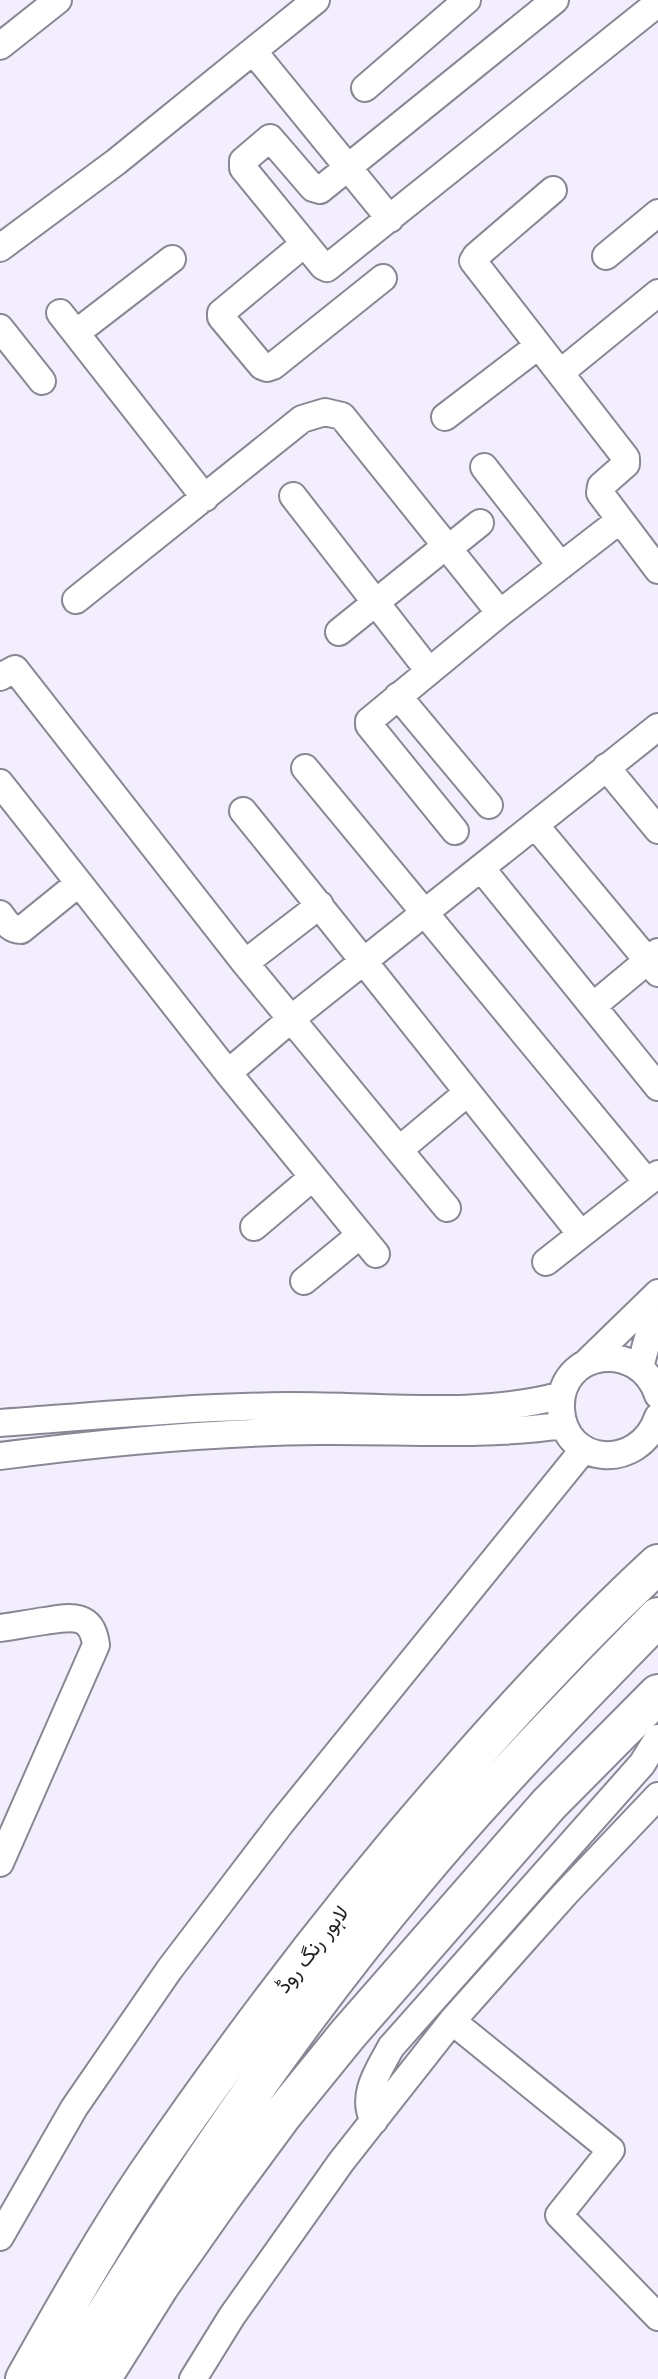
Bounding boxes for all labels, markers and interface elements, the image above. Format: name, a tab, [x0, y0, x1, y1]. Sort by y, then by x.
street label: لاہور رنگ روڈ	[271, 1901, 355, 1998]

